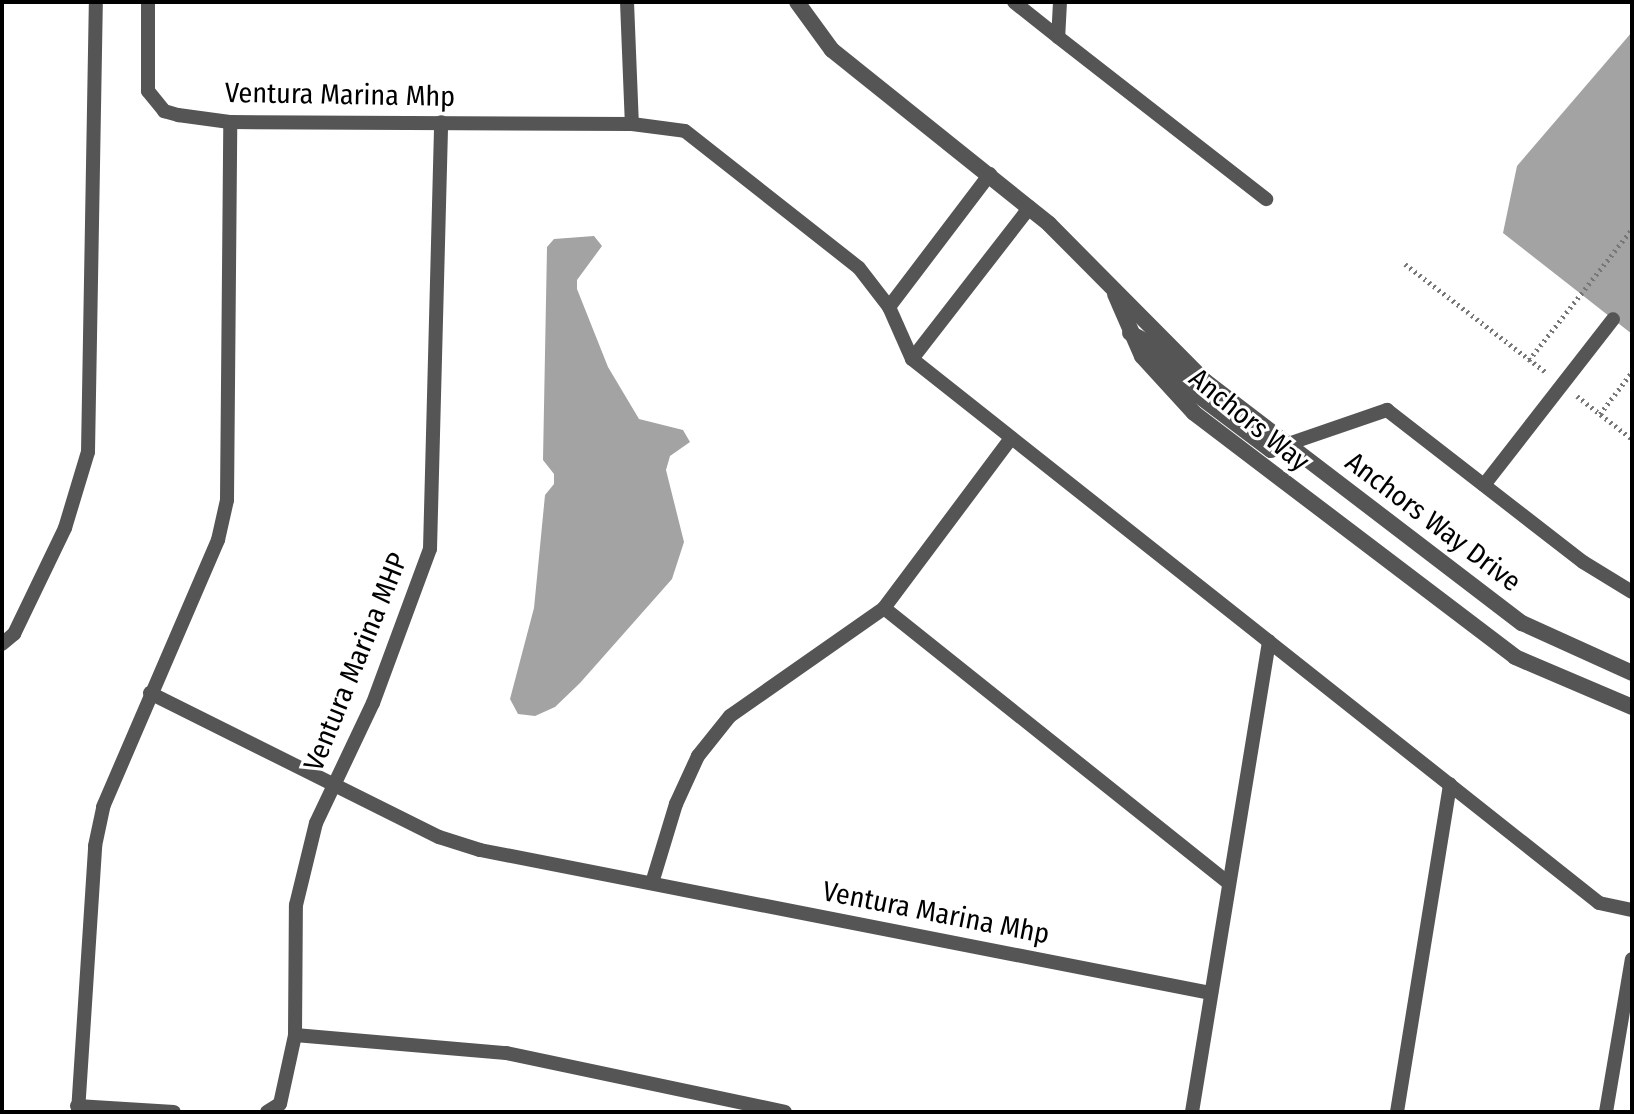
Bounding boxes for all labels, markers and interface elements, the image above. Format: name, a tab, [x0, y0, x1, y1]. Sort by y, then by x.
street label: Ventura Marina Mhp	[225, 76, 455, 114]
street label: Anchors Way	[1182, 361, 1316, 479]
street label: Anchors Way Drive	[1339, 445, 1527, 599]
street label: Ventura Marina MHP	[297, 548, 415, 776]
street label: Ventura Marina Mhp	[820, 875, 1052, 951]

